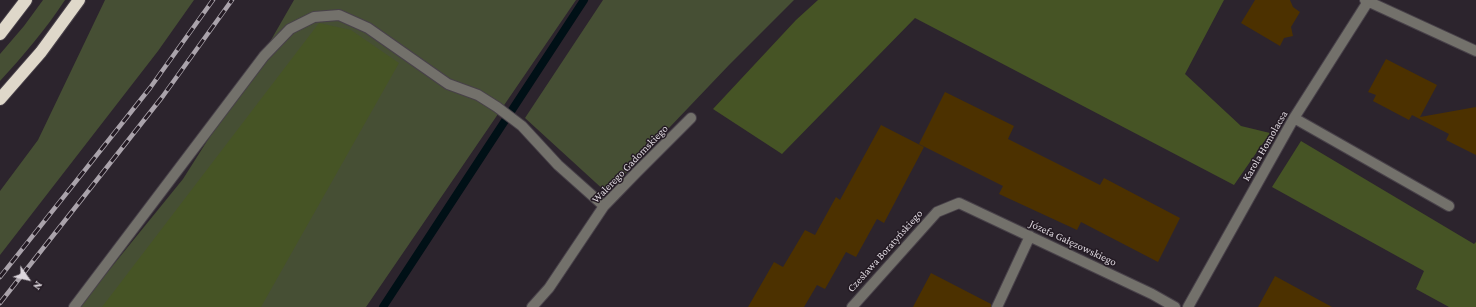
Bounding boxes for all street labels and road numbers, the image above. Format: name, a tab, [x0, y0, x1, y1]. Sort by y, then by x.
street label: Karola Homolacsa	[1239, 108, 1291, 184]
street label: Walerego Gadomskiego	[589, 122, 671, 206]
street label: Czesława Boratyńskiego	[845, 207, 925, 295]
street label: Józefa Gałęzowskiego	[1027, 217, 1119, 269]

